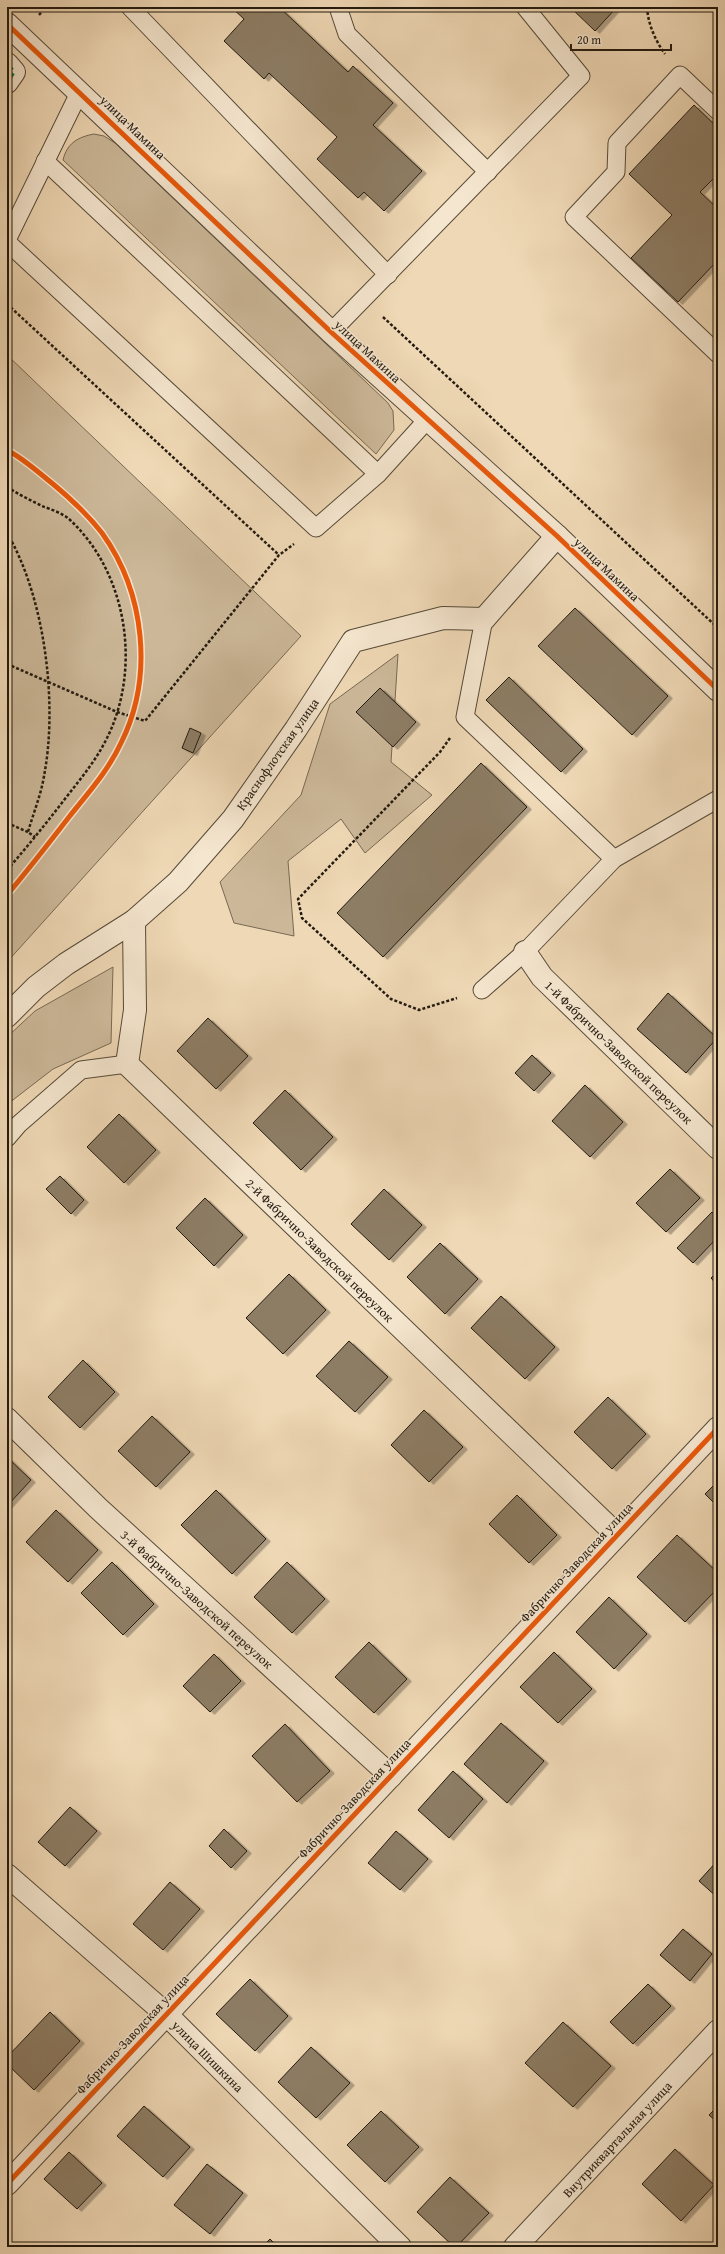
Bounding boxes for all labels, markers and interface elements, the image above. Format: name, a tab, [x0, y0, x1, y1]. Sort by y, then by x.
scale bar	[571, 26, 671, 52]
text: 20 m	[577, 31, 601, 48]
street label: улица Мамина	[95, 90, 170, 164]
street label: улица Мамина	[329, 315, 406, 388]
street label: улица Мамина	[569, 532, 644, 606]
street label: Краснофлотская улица	[231, 694, 324, 814]
street label: 1-й Фабрично-Заводской переулок	[540, 976, 697, 1129]
street label: 2-й Фабрично-Заводской переулок	[241, 1174, 398, 1327]
street label: Фабрично-Заводская улица	[516, 1498, 638, 1627]
street label: 3-й Фабрично-Заводской переулок	[116, 1526, 277, 1673]
street label: Фабрично-Заводская улица	[294, 1734, 416, 1863]
street label: Фабрично-Заводская улица	[72, 1970, 194, 2099]
street label: улица Шишкина	[167, 2015, 248, 2097]
street label: Внутриквартальная улица	[558, 2076, 677, 2202]

